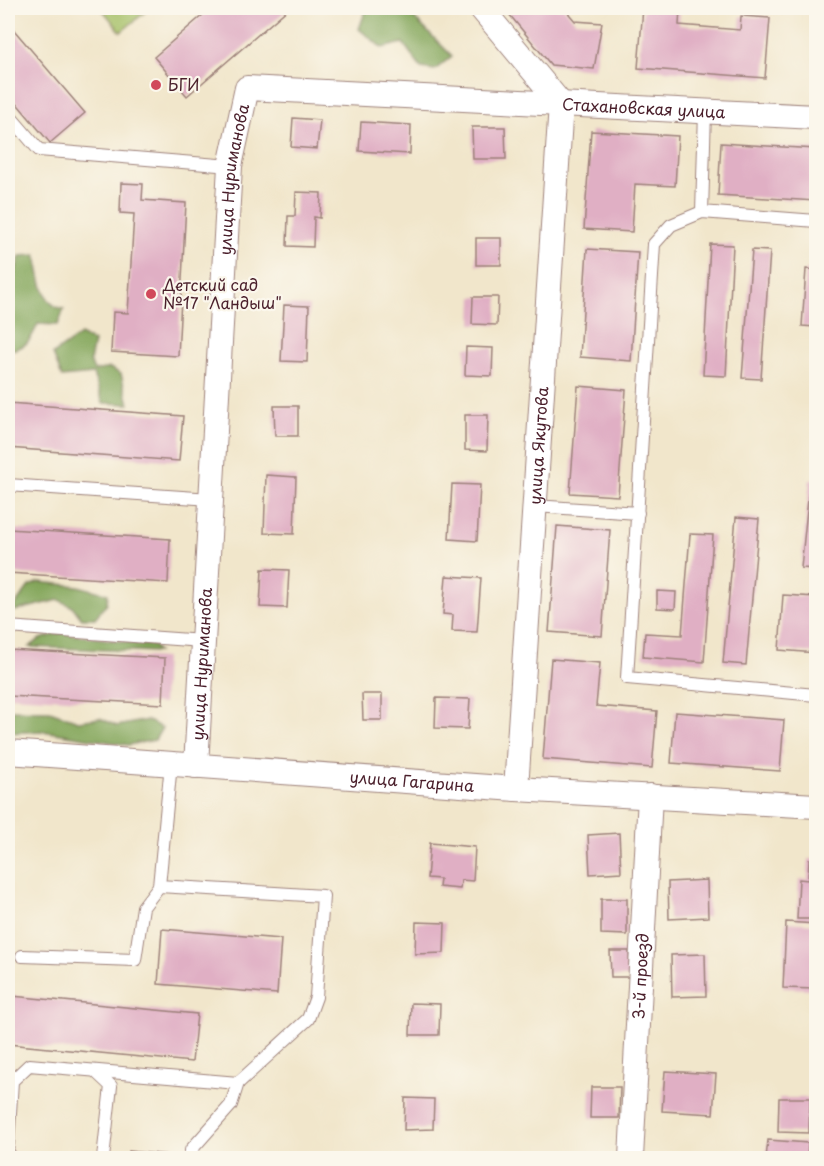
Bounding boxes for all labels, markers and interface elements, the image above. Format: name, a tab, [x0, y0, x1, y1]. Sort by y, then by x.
place label: БГИ	[168, 72, 200, 96]
marker: БГИ	[149, 78, 163, 92]
street label: Стахановская улица	[561, 91, 726, 123]
street label: улица Нуриманова	[212, 101, 254, 256]
place label: Детский сад №17 "Ландыш"	[162, 272, 282, 314]
marker: Детский сад №17 "Ландыш"	[144, 287, 158, 301]
street label: улица Якутова	[522, 386, 553, 505]
street label: улица Нуриманова	[184, 587, 217, 741]
street label: улица Гагарина	[349, 764, 475, 797]
street label: 3-й проезд	[625, 932, 654, 1020]

